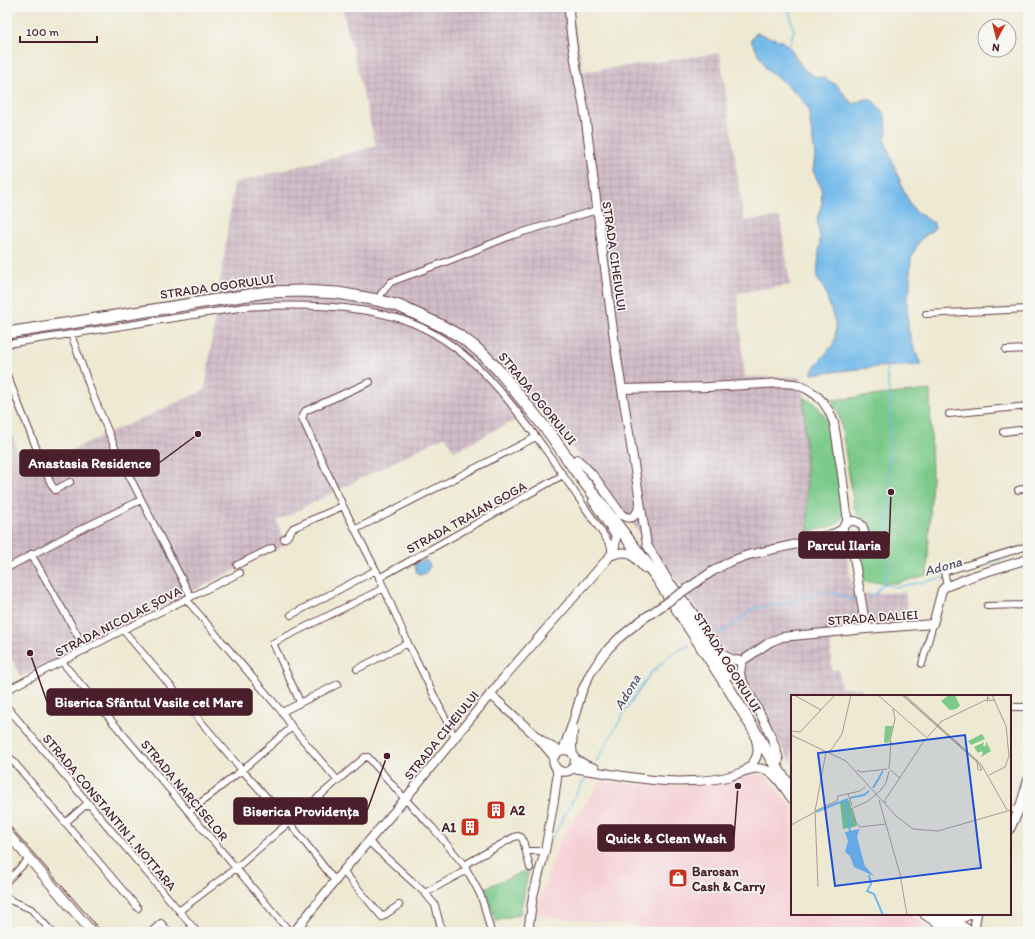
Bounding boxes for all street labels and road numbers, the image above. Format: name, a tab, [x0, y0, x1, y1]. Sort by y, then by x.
street label: STRADA CIHEIULUI	[599, 200, 630, 312]
street label: STRADA OGORULUI	[159, 271, 275, 302]
street label: STRADA OGORULUI	[496, 349, 580, 448]
street label: STRADA TRAIAN GOGA	[404, 478, 529, 557]
street label: STRADA NICOLAE ȘOVA	[52, 583, 185, 660]
street label: STRADA DALIEI	[827, 607, 919, 628]
street label: STRADA OGORULUI	[691, 609, 765, 715]
street label: STRADA CIHEIULUI	[401, 688, 482, 783]
street label: STRADA CONSTANTIN I. NOTTARA	[40, 731, 180, 894]
street label: STRADA NARCISELOR	[138, 737, 231, 844]

